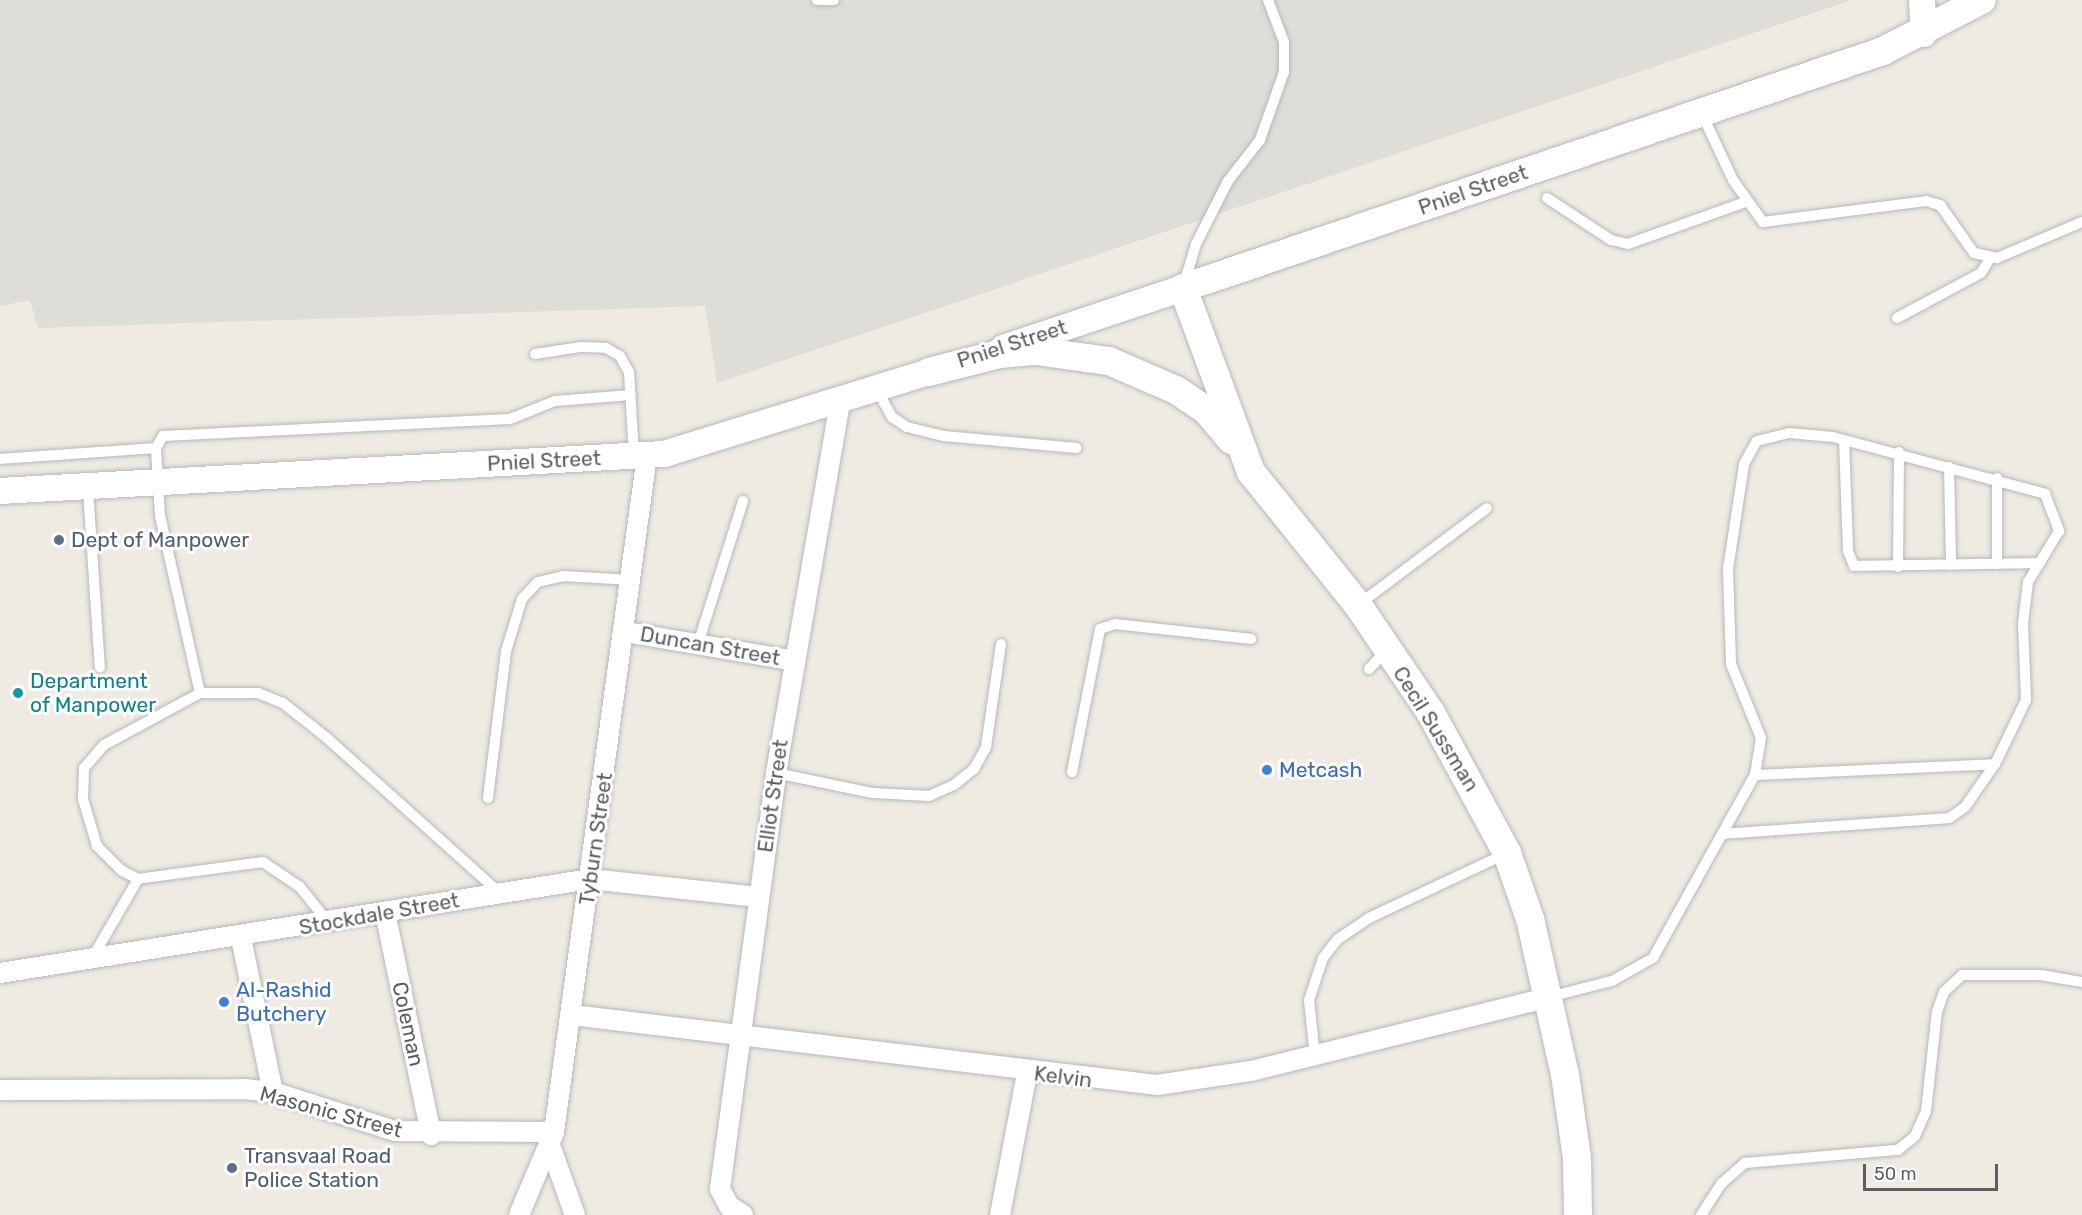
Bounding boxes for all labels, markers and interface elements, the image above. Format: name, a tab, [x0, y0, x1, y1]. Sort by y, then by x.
street label: Pniel Street	[1415, 160, 1531, 220]
street label: Pniel Street	[954, 314, 1070, 374]
street label: Pniel Street	[486, 445, 602, 477]
place label: Dept of Manpower	[71, 527, 250, 553]
marker: Dept of Manpower	[52, 533, 66, 547]
street label: Duncan Street	[638, 621, 782, 671]
street label: Cecil Sussman	[1387, 662, 1485, 796]
place label: Department of Manpower	[30, 668, 157, 718]
marker: Department of Manpower	[11, 686, 25, 700]
street label: Elliot Street	[753, 738, 793, 854]
place label: Metcash	[1279, 757, 1362, 783]
marker: Metcash	[1260, 763, 1274, 777]
street label: Tyburn Street	[574, 771, 618, 907]
street label: Stockdale Street	[297, 888, 461, 940]
place label: Al-Rashid Butchery	[236, 977, 332, 1027]
street label: Coleman	[387, 979, 429, 1069]
marker: Al-Rashid Butchery	[217, 995, 231, 1009]
street label: Kelvin	[1033, 1061, 1093, 1093]
street label: Masonic Street	[257, 1081, 405, 1143]
place label: Transvaal Road Police Station	[244, 1143, 391, 1193]
scale bar	[1866, 1152, 2001, 1190]
marker: Transvaal Road Police Station	[225, 1161, 239, 1175]
text: 50 m	[1874, 1163, 1917, 1185]

